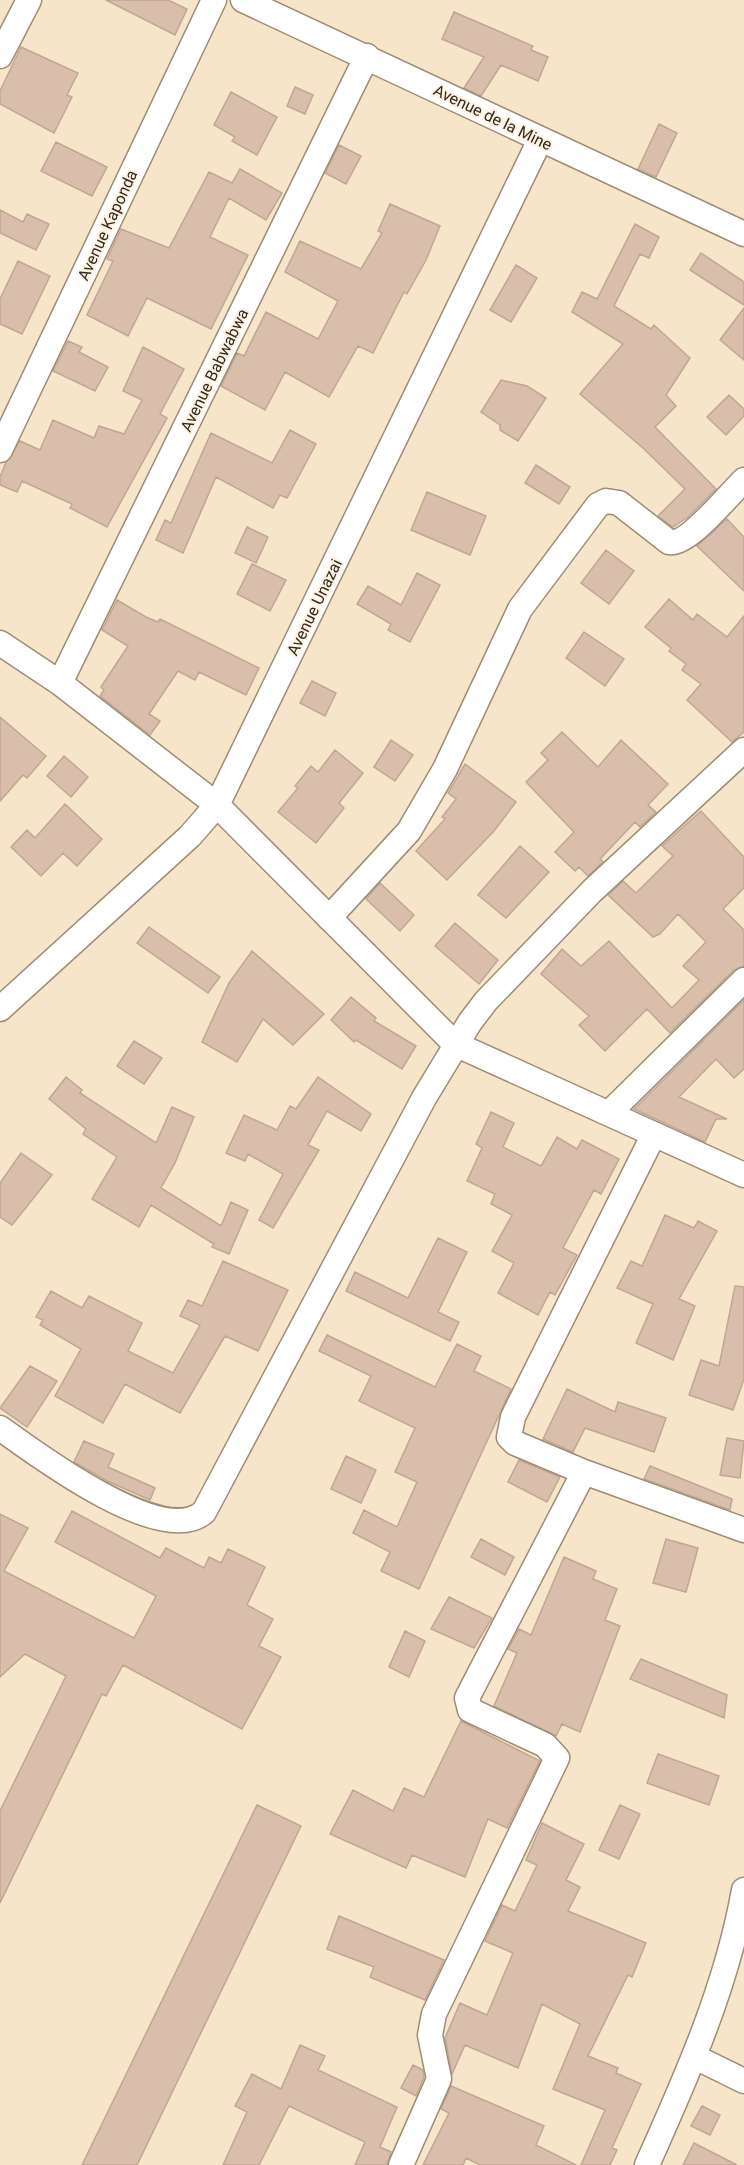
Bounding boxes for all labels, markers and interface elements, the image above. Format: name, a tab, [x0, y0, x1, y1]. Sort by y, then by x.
street label: Avenue de la Mine	[430, 81, 555, 154]
street label: Avenue Kaponda	[74, 167, 141, 283]
street label: Avenue Babwabwa	[176, 306, 252, 435]
street label: Avenue Unazai	[283, 556, 346, 658]

